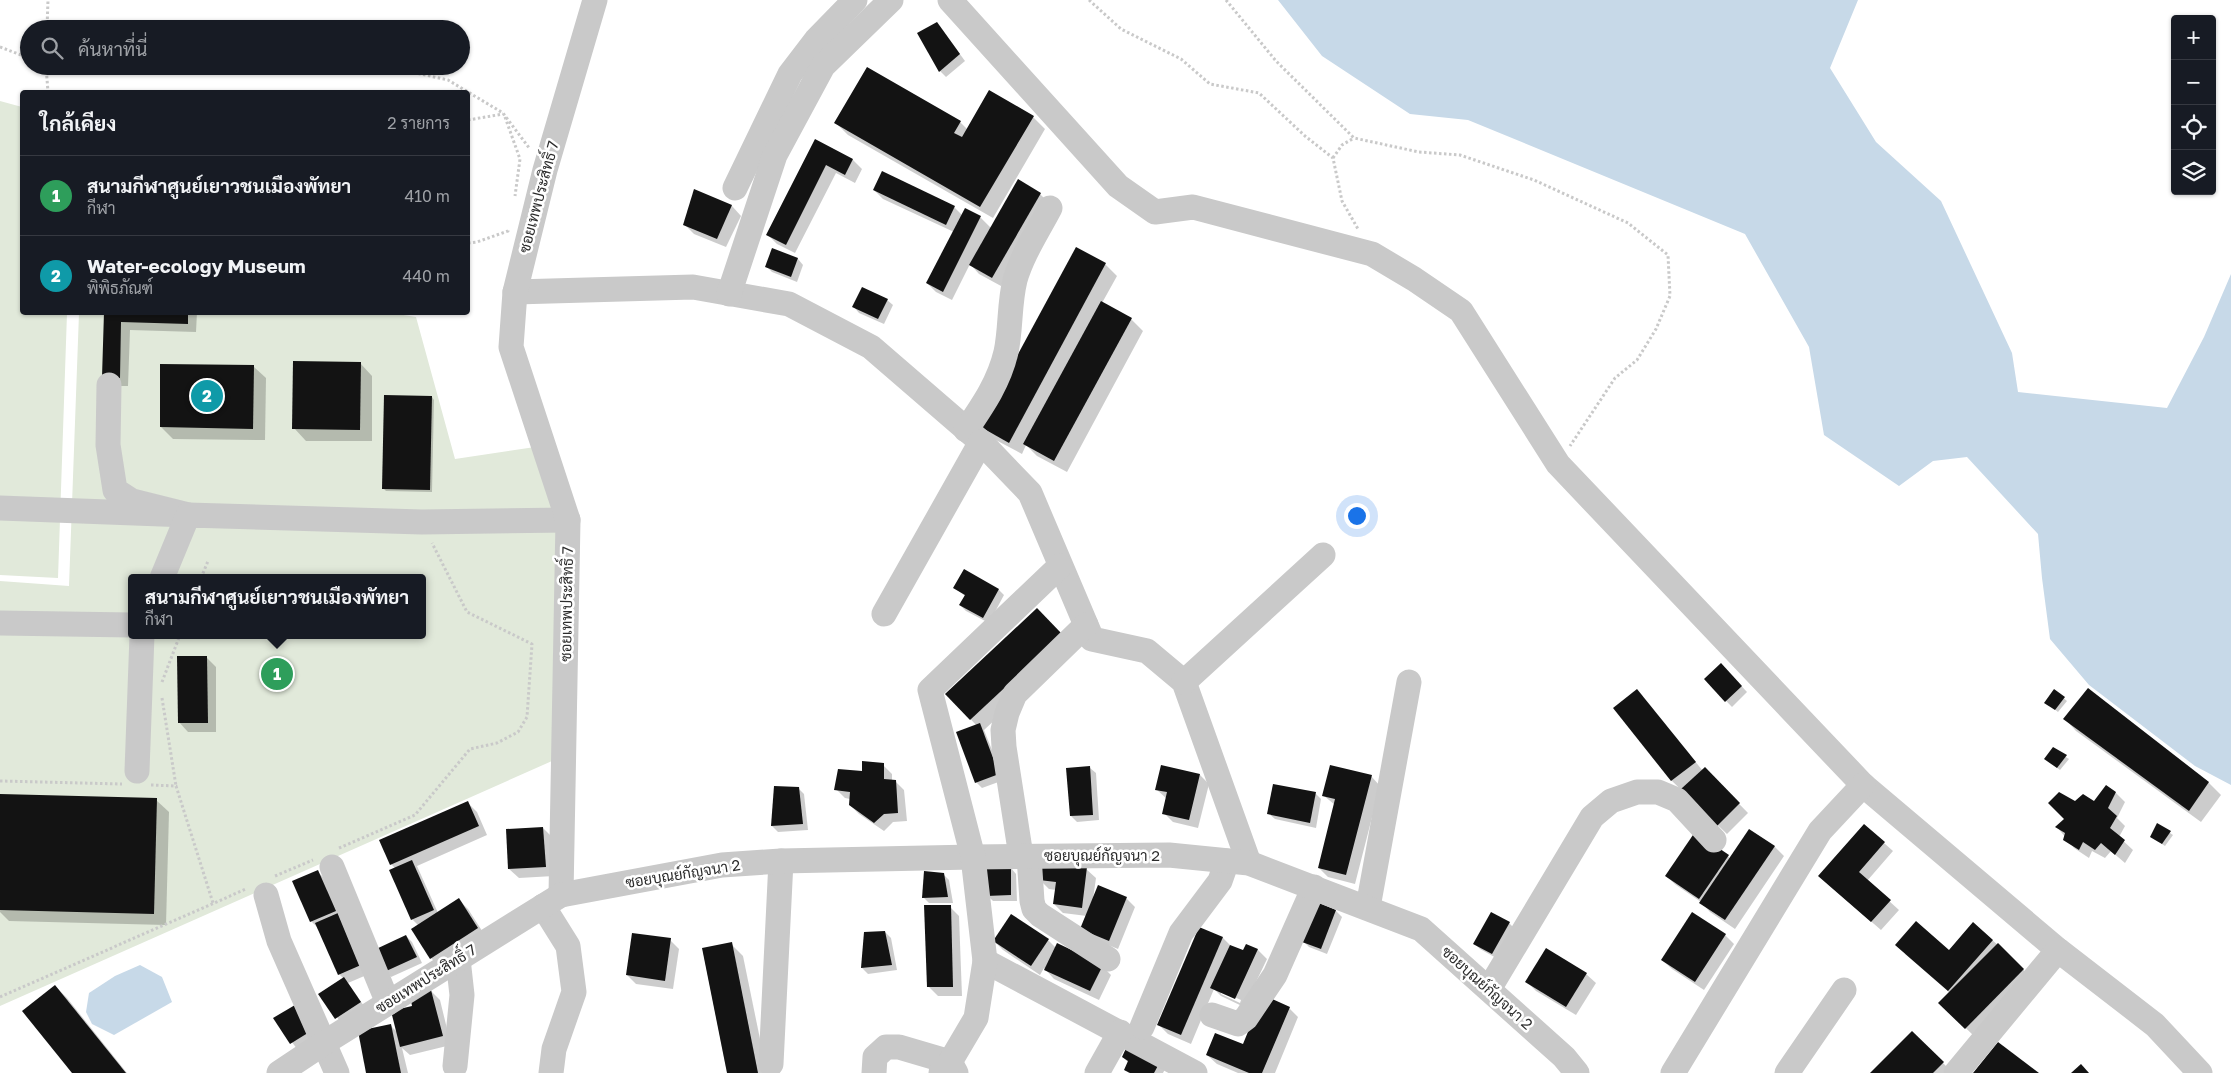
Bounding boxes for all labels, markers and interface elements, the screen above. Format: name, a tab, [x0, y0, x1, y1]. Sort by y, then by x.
map controls	[2171, 15, 2216, 195]
button: +	[2171, 15, 2216, 60]
search box	[20, 20, 470, 75]
icon: search	[38, 34, 66, 62]
text: ค้นหาที่นี่	[78, 37, 147, 60]
button: −	[2171, 60, 2216, 105]
button: locate	[2171, 105, 2216, 150]
text: ใกล้เคียง	[40, 110, 116, 136]
text: 2 รายการ	[387, 113, 450, 133]
street label: ซอยเทพประสิทธิ์ 7	[509, 137, 562, 255]
button: layers	[2171, 150, 2216, 195]
text: สนามกีฬาศูนย์เยาวชนเมืองพัทยา	[87, 174, 351, 197]
text: 1	[52, 186, 60, 206]
text: 410 m	[404, 186, 450, 206]
text: กีฬา	[87, 198, 116, 218]
text: Water-ecology Museum	[87, 254, 306, 277]
text: 2	[51, 266, 61, 286]
text: 440 m	[402, 266, 450, 286]
text: พิพิธภัณฑ์	[87, 278, 153, 298]
pin: 2	[191, 377, 223, 415]
your location	[1344, 503, 1370, 529]
street label: ซอยเทพประสิทธิ์ 7	[551, 546, 576, 662]
popup	[128, 574, 426, 639]
text: สนามกีฬาศูนย์เยาวชนเมืองพัทยา	[145, 585, 409, 608]
text: กีฬา	[145, 609, 173, 629]
pin: 1	[261, 655, 293, 693]
street label: ซอยบุณย์กัญจนา 2	[1044, 846, 1160, 867]
street label: ซอยบุณย์กัญจนา 2	[624, 855, 742, 894]
street label: ซอยเทพประสิทธิ์ 7	[369, 935, 479, 1016]
street label: ซอยบุณย์กัญจนา 2	[1437, 942, 1537, 1035]

